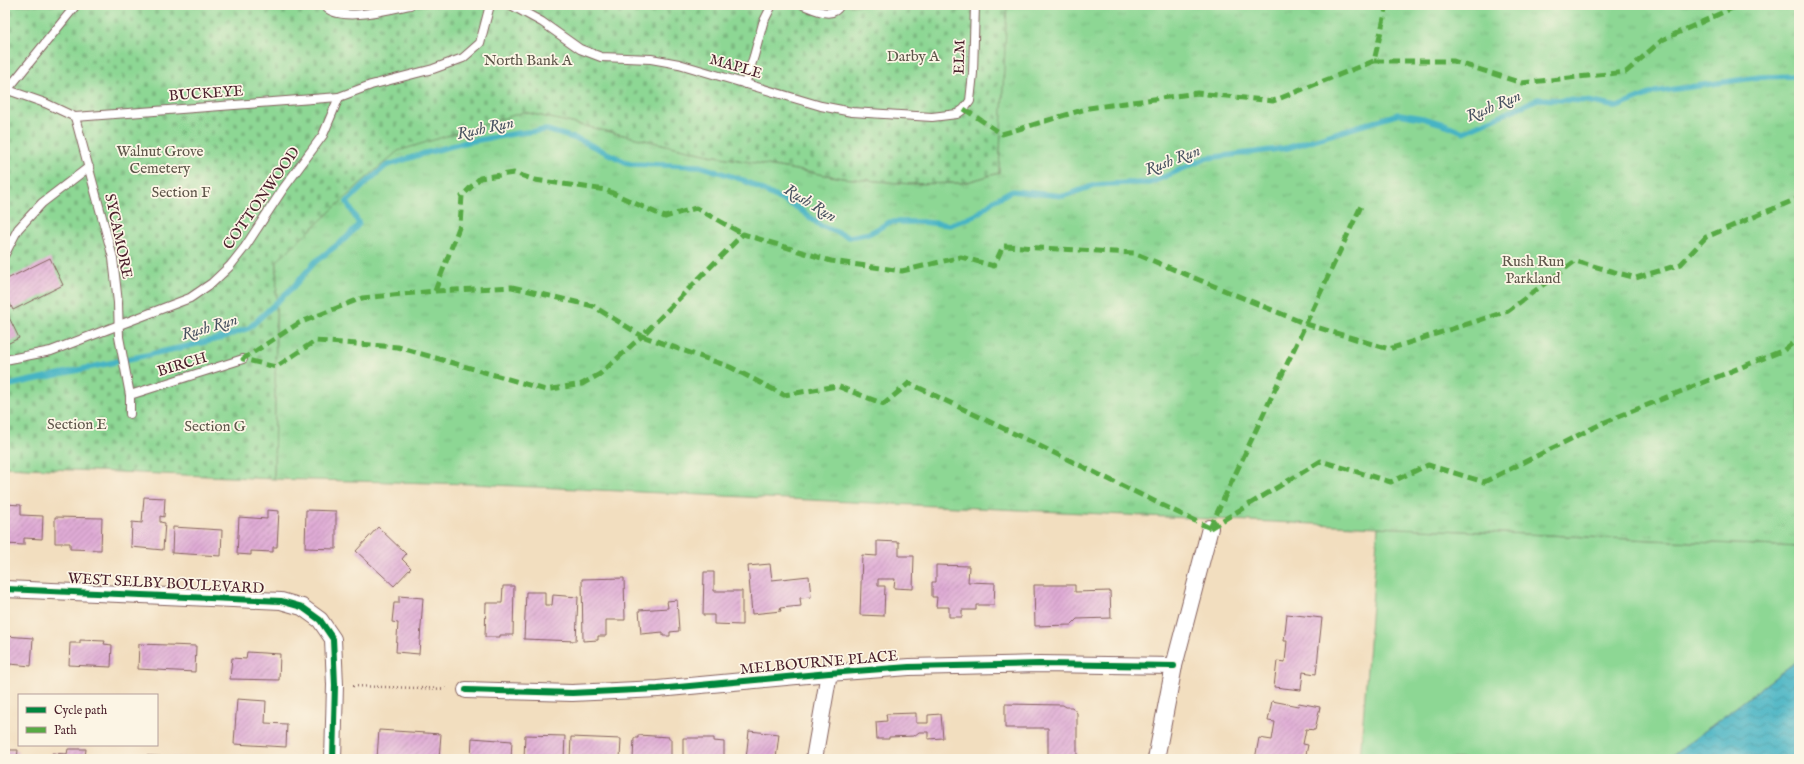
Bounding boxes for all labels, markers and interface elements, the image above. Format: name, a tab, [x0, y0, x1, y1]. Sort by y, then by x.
street label: ELM	[949, 39, 970, 75]
park label: Darby A	[887, 47, 940, 66]
street label: MAPLE	[707, 50, 764, 83]
park label: North Bank A	[484, 51, 573, 70]
street label: BUCKEYE	[168, 81, 244, 106]
water label: Rush Run	[1463, 86, 1524, 127]
water label: Rush Run	[455, 113, 516, 145]
water label: Rush Run	[1142, 141, 1203, 181]
park label: Walnut Grove Cemetery	[117, 142, 204, 178]
street label: COTTONWOOD	[219, 143, 304, 253]
water label: Rush Run	[780, 180, 840, 227]
park label: Section F	[152, 183, 211, 202]
street label: SYCAMORE	[100, 192, 137, 280]
park label: Rush Run Parkland	[1502, 252, 1564, 288]
water label: Rush Run	[179, 310, 240, 346]
street label: BIRCH	[155, 348, 209, 381]
park label: Section E	[47, 415, 107, 434]
park label: Section G	[184, 417, 246, 436]
street label: WEST SELBY BOULEVARD	[67, 569, 265, 598]
street label: MELBOURNE PLACE	[739, 646, 899, 679]
legend	[18, 694, 158, 746]
text: Cycle path	[54, 703, 108, 719]
text: Path	[54, 723, 77, 738]

